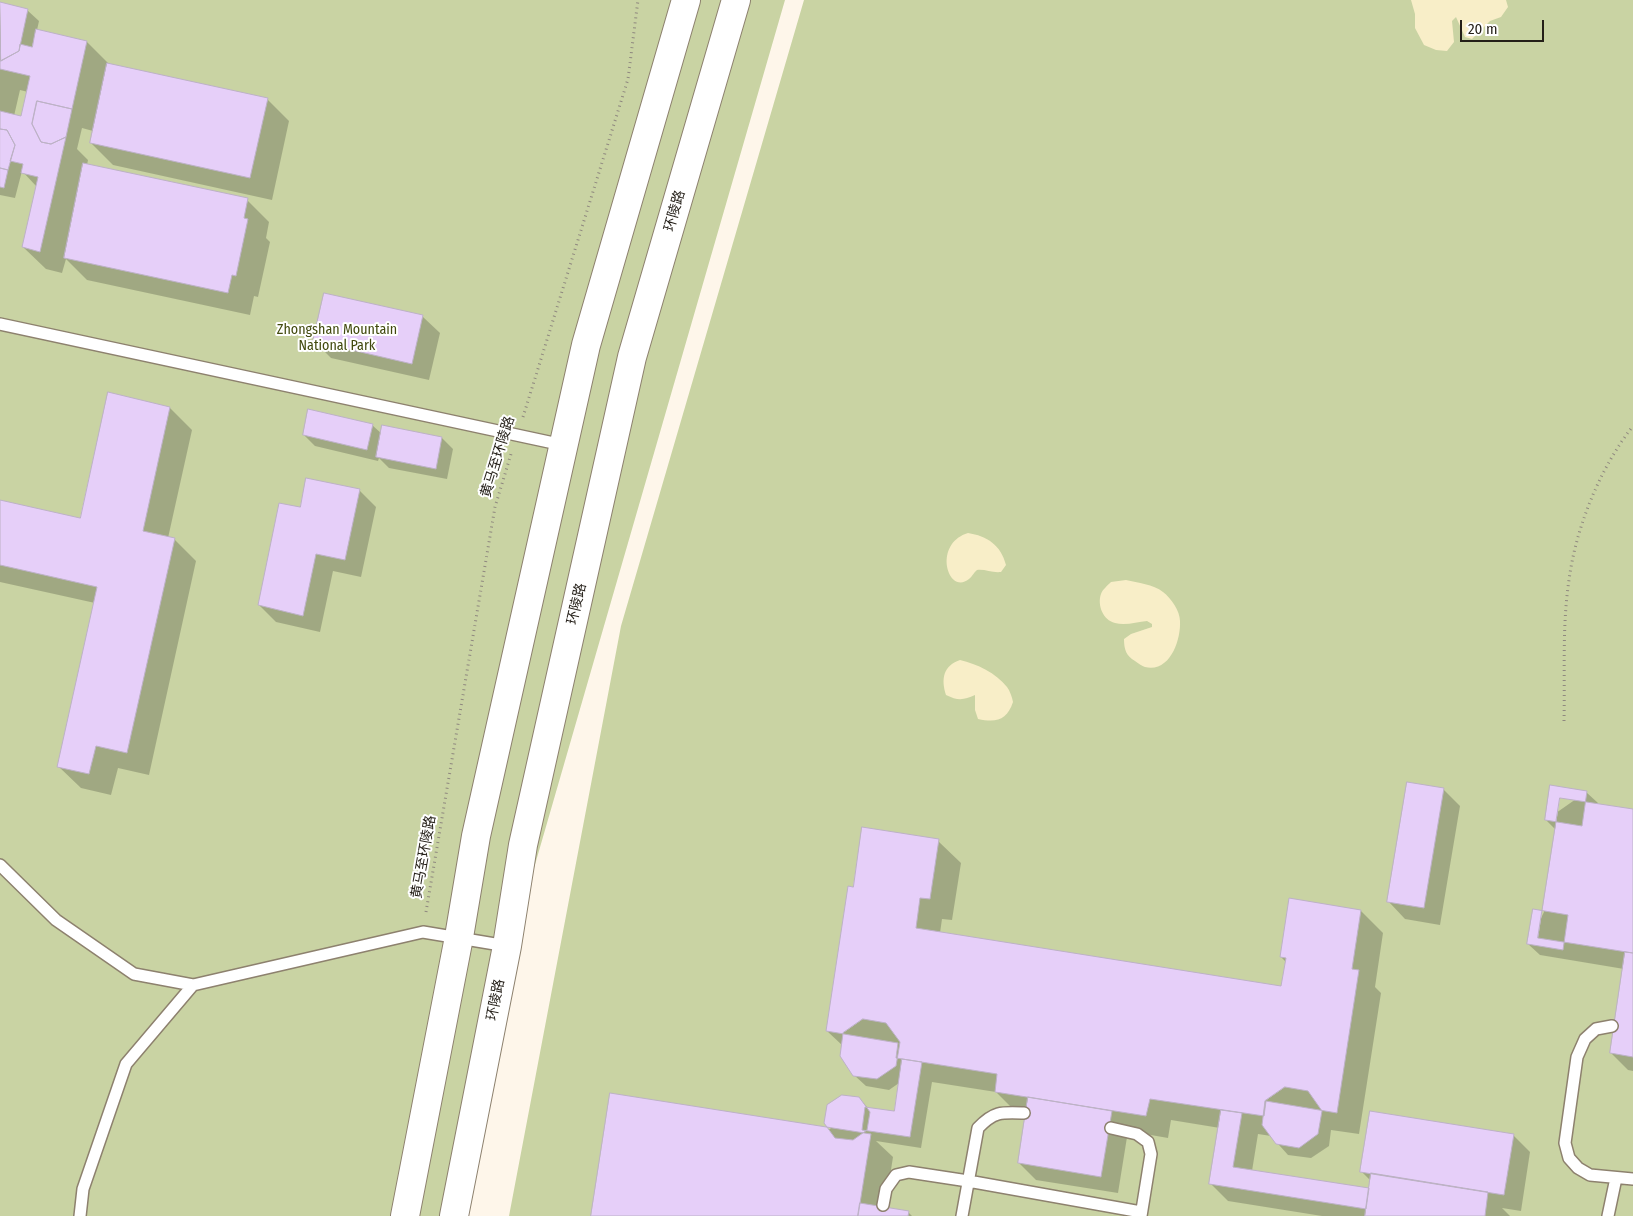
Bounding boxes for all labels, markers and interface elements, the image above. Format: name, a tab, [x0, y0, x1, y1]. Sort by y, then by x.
scale bar	[1463, 10, 1547, 42]
text: 20 m	[1468, 20, 1498, 38]
street label: 环陵路	[661, 188, 689, 234]
park label: Zhongshan Mountain National Park	[277, 322, 397, 354]
street label: 黄马至环陵路	[478, 414, 518, 500]
street label: 环陵路	[564, 582, 590, 626]
street label: 黄马至环陵路	[408, 814, 440, 900]
street label: 环陵路	[484, 978, 508, 1022]

